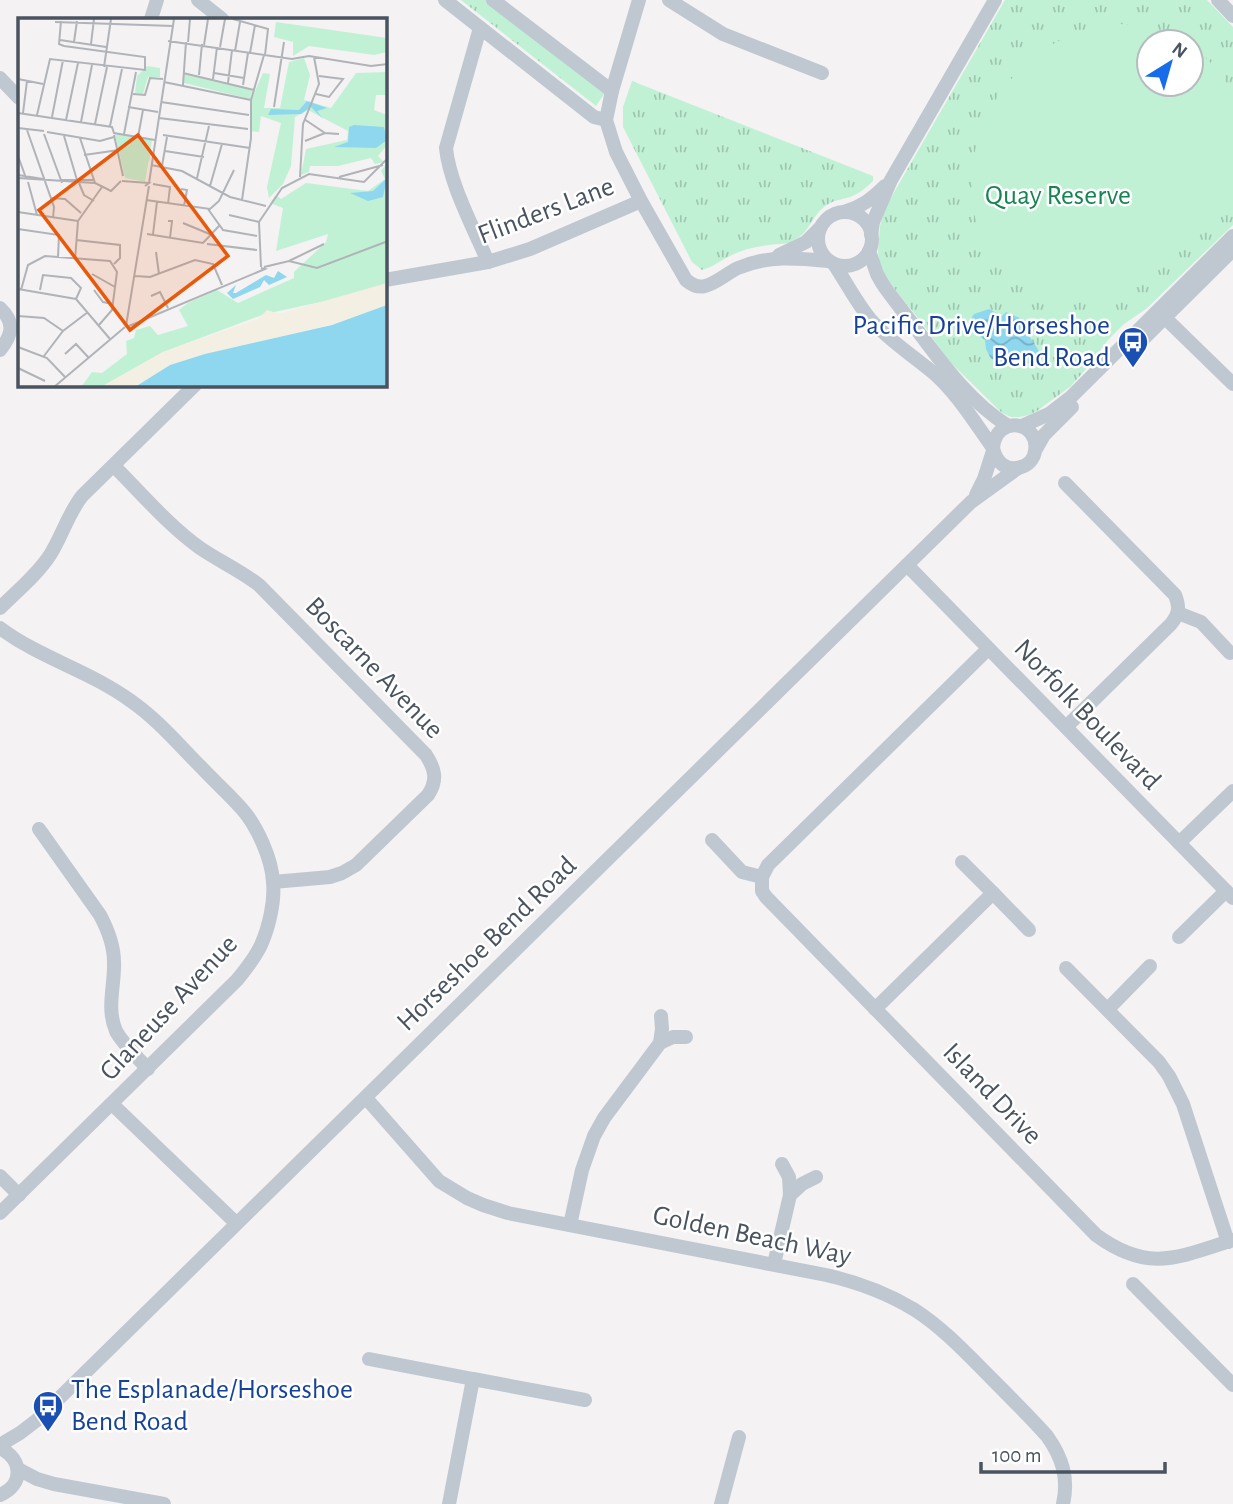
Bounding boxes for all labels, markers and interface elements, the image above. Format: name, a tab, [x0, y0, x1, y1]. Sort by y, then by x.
inset map	[18, 18, 387, 387]
north arrow	[1135, 28, 1205, 98]
text: N	[1168, 39, 1190, 62]
street label: Flinders Lane	[474, 172, 618, 250]
park label: Quay Reserve	[985, 182, 1131, 210]
place label: Pacific Drive/Horseshoe Bend Road	[853, 312, 1110, 372]
bus stop icon: Pacific Drive/Horseshoe Bend Road	[1116, 325, 1150, 369]
street label: Boscarne Avenue	[300, 592, 448, 744]
street label: Norfolk Boulevard	[1008, 634, 1166, 796]
street label: Horseshoe Bend Road	[392, 851, 582, 1037]
street label: Glaneuse Avenue	[95, 930, 243, 1086]
street label: Island Drive	[937, 1038, 1047, 1150]
street label: Golden Beach Way	[650, 1201, 854, 1271]
place label: The Esplanade/Horseshoe Bend Road	[71, 1376, 353, 1436]
bus stop icon: The Esplanade/Horseshoe Bend Road	[31, 1389, 65, 1433]
scale bar	[981, 1430, 1165, 1474]
text: 100 m	[992, 1445, 1042, 1466]

